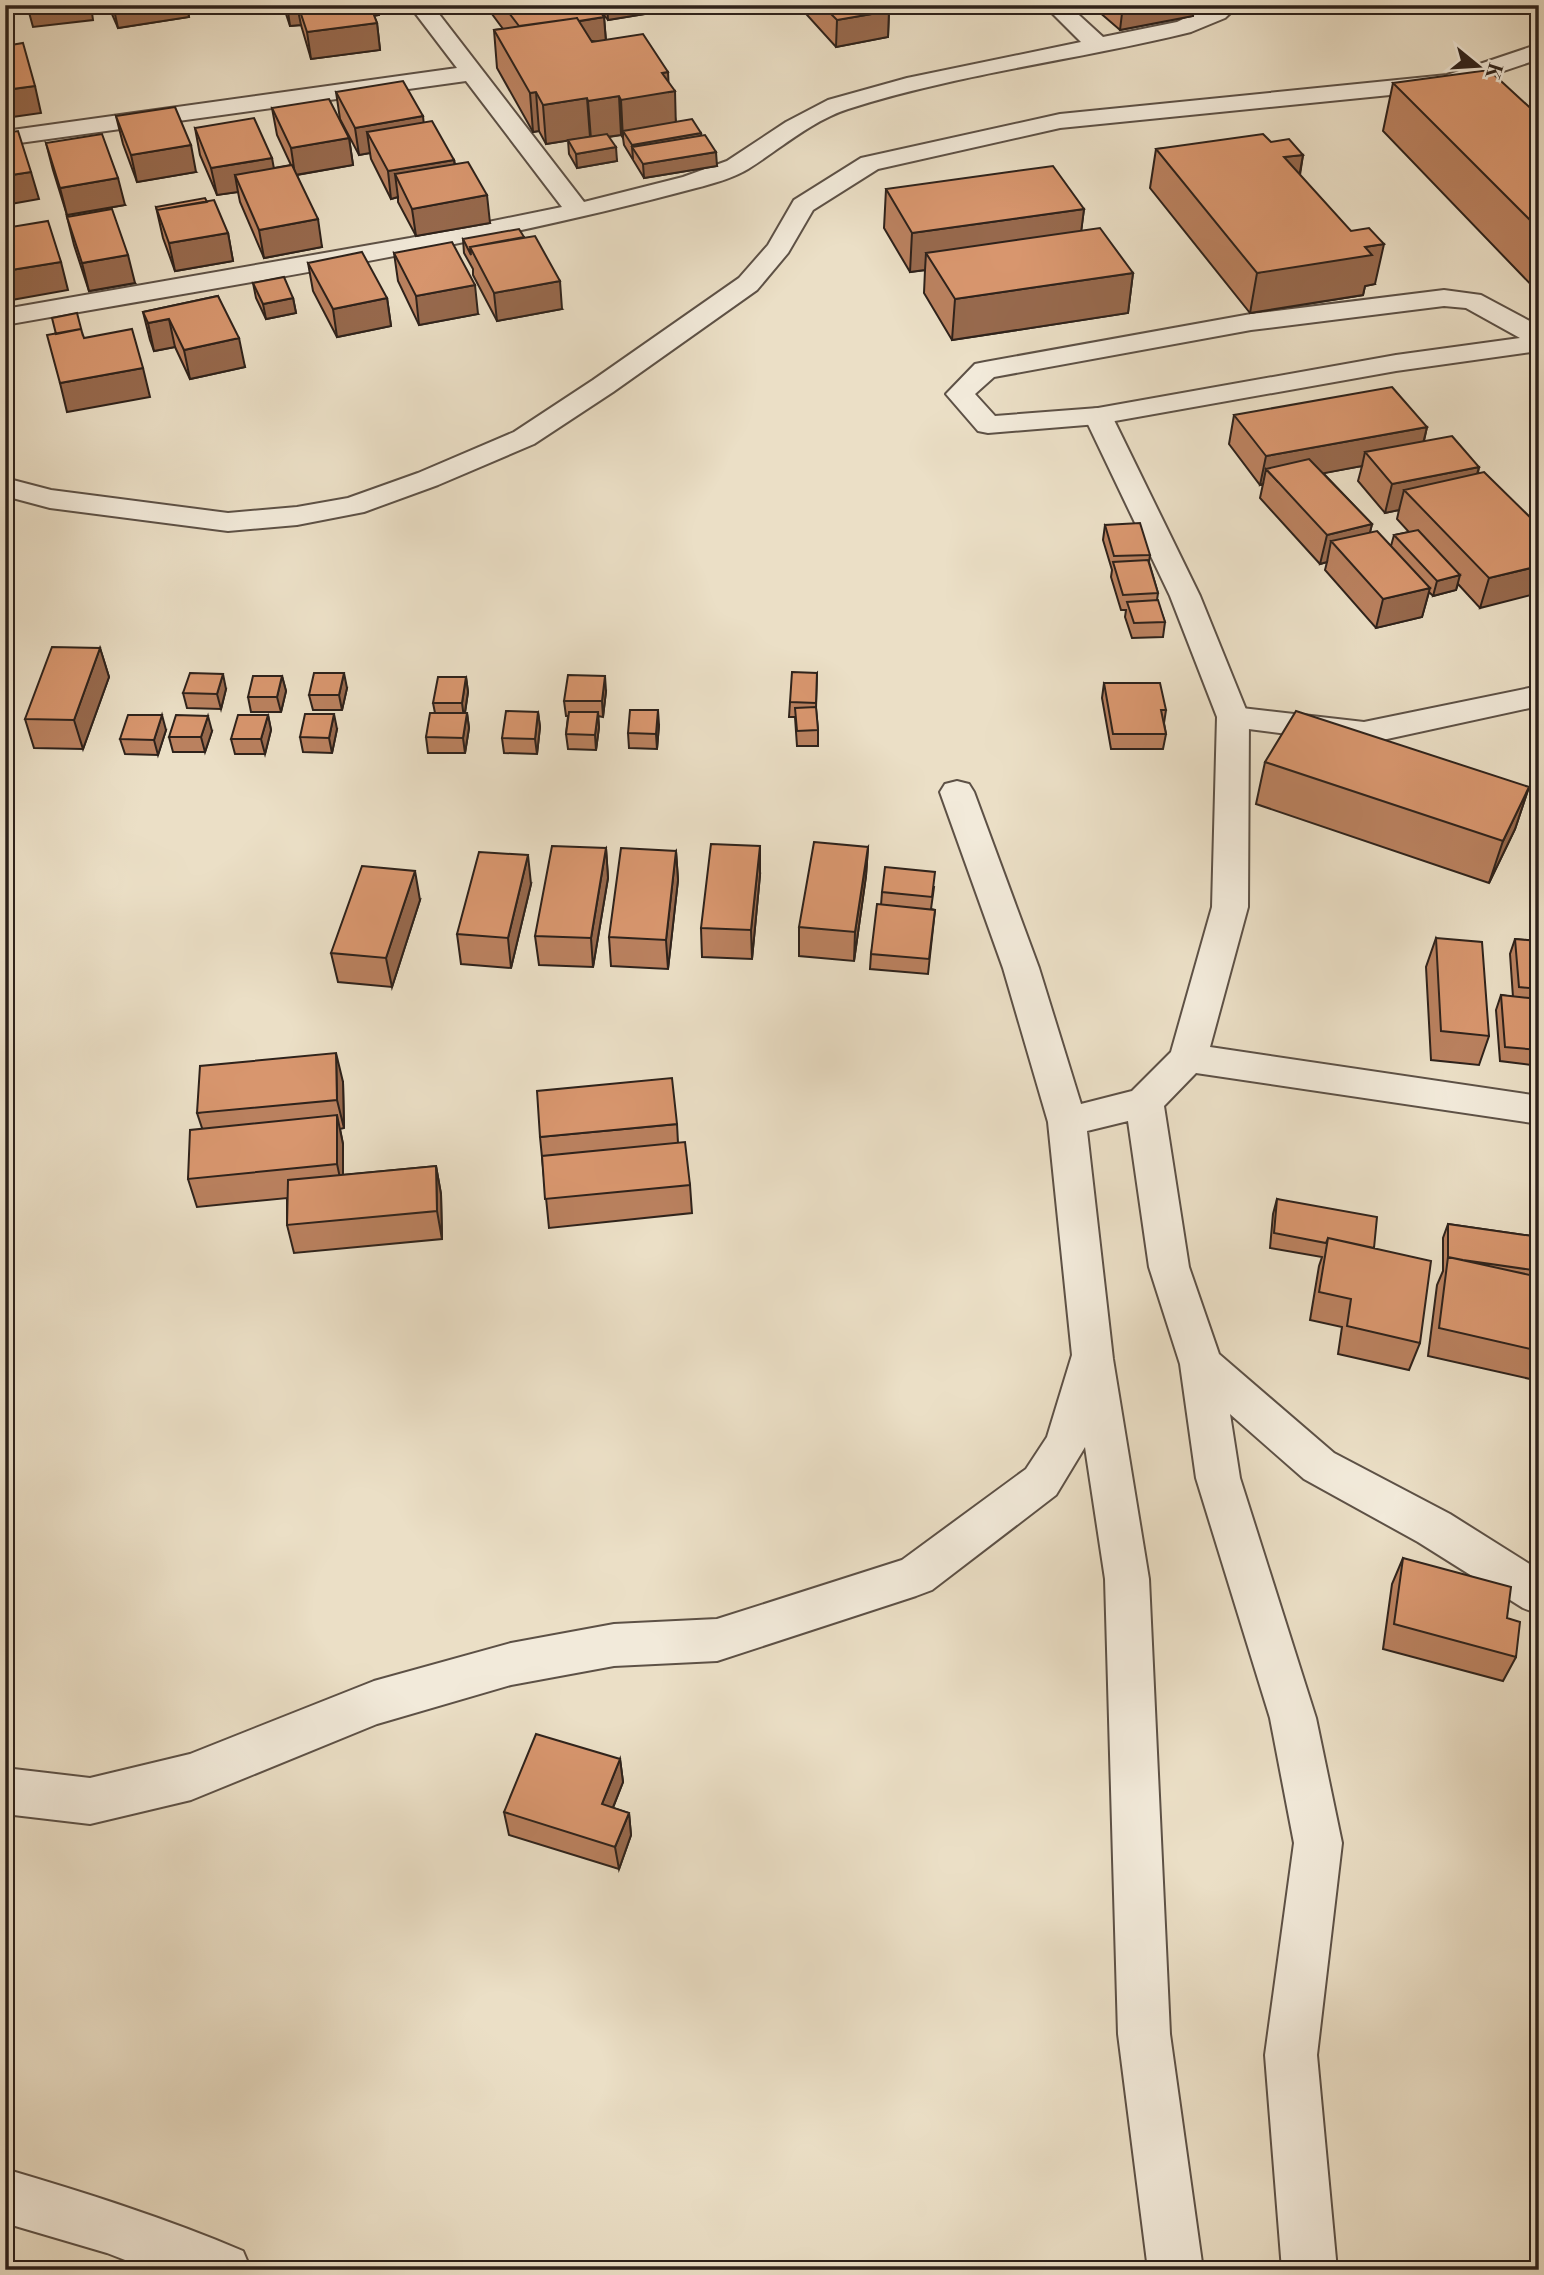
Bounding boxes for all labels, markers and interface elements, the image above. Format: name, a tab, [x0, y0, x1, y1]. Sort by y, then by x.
north arrow	[1442, 32, 1512, 102]
text: K	[1479, 60, 1507, 83]

